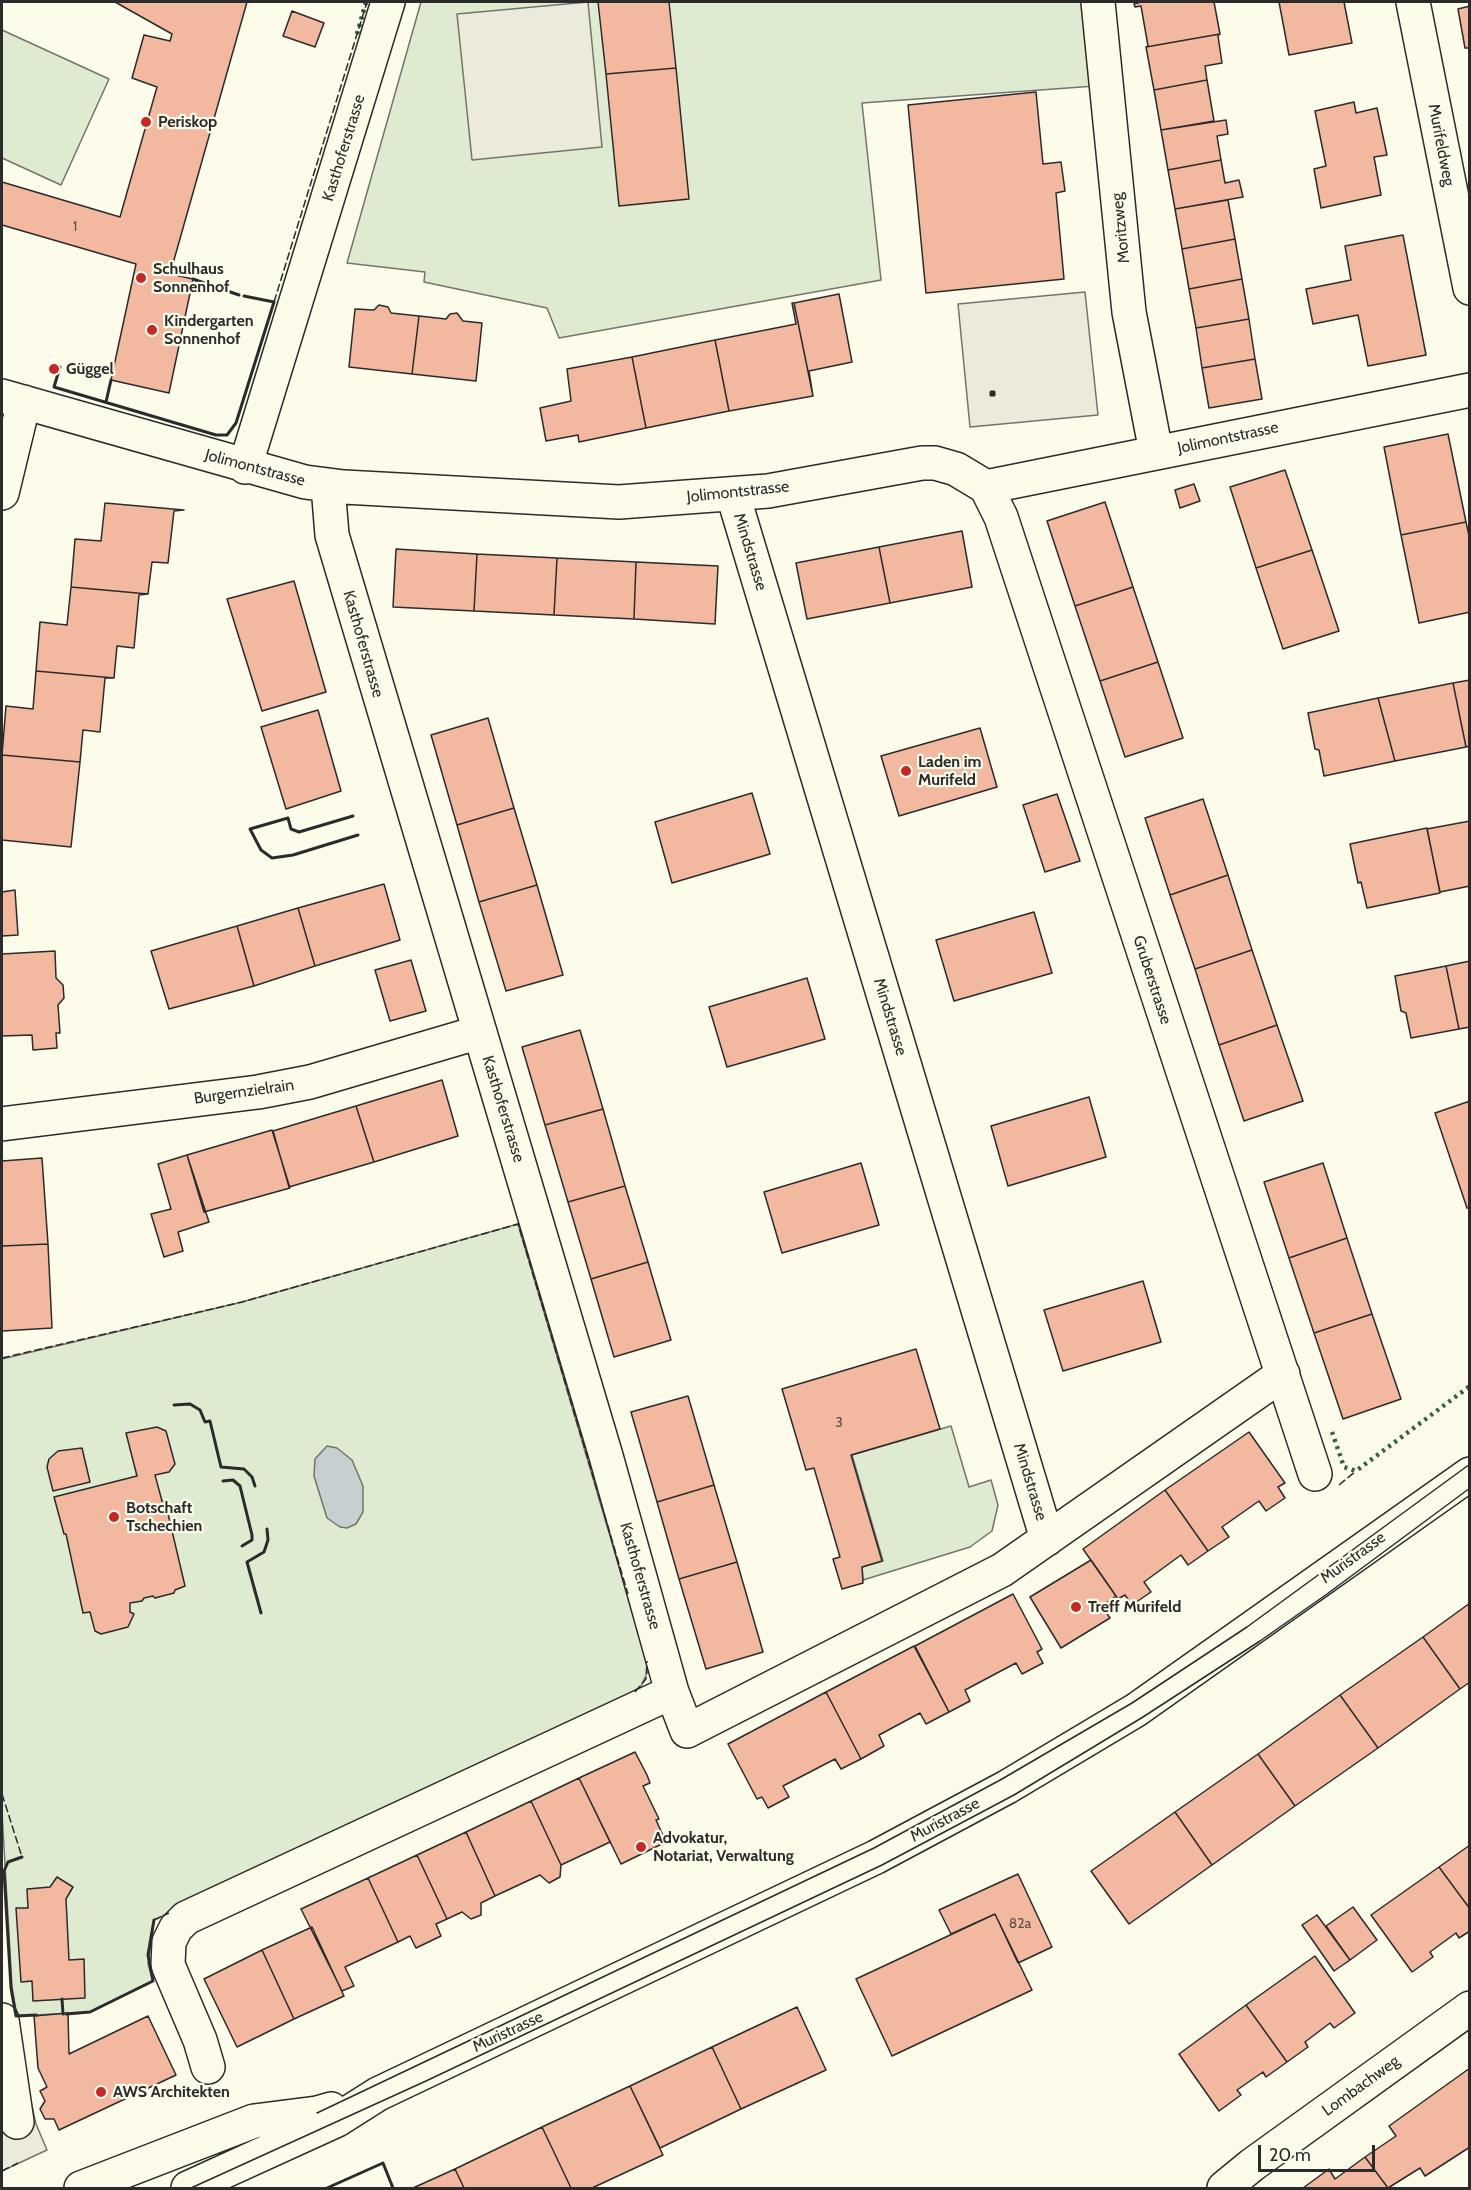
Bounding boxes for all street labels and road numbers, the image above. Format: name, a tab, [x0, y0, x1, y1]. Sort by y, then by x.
street label: Kasthoferstrasse	[319, 92, 369, 204]
street label: Murifeldweg	[1424, 102, 1458, 188]
street label: Moritzweg	[1108, 192, 1134, 264]
street label: Jolimontstrasse	[1176, 418, 1280, 458]
street label: Jolimontstrasse	[203, 445, 307, 491]
street label: Jolimontstrasse	[686, 477, 790, 507]
street label: Mindstrasse	[729, 511, 771, 593]
street label: Kasthoferstrasse	[339, 588, 387, 700]
street label: Gruberstrasse	[1129, 933, 1175, 1027]
street label: Mindstrasse	[869, 976, 911, 1058]
street label: Kasthoferstrasse	[478, 1053, 528, 1165]
street label: Burgernzielrain	[193, 1075, 295, 1109]
street label: Mindstrasse	[1009, 1441, 1051, 1523]
street label: Kasthoferstrasse	[616, 1520, 664, 1632]
street label: Muristrasse	[1317, 1528, 1389, 1588]
street label: Muristrasse	[907, 1794, 983, 1846]
street label: Muristrasse	[470, 2007, 546, 2057]
street label: Lombachweg	[1319, 2052, 1403, 2120]

